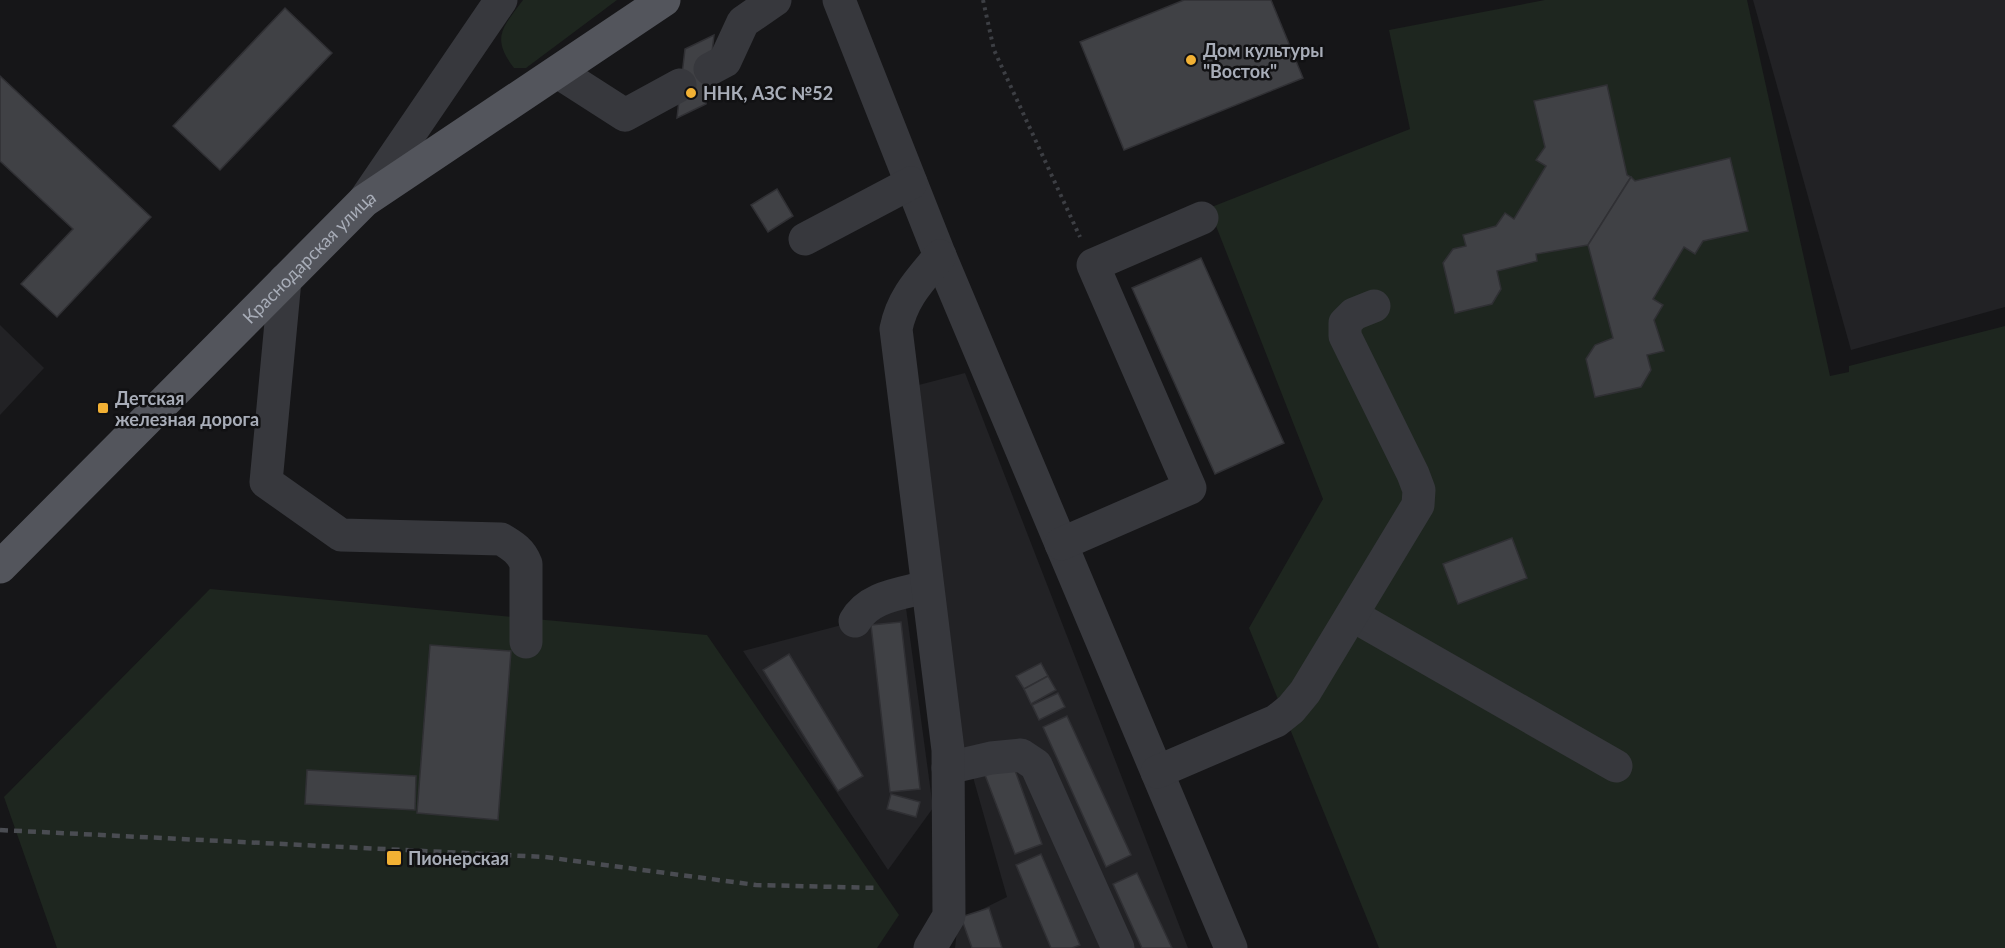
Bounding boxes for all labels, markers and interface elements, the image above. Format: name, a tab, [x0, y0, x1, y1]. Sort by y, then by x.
place label: Дом культуры "Восток"	[1203, 39, 1324, 82]
marker: Дом культуры "Восток"	[1184, 53, 1198, 67]
place label: ННК, АЗС №52	[703, 82, 833, 104]
marker: ННК, АЗС №52	[684, 86, 698, 100]
street label: Краснодарская улица	[238, 185, 380, 328]
place label: Детская железная дорога	[115, 387, 259, 430]
marker: Детская железная дорога	[96, 401, 110, 415]
place label: Пионерская	[408, 847, 509, 869]
marker: Пионерская	[385, 849, 403, 867]

